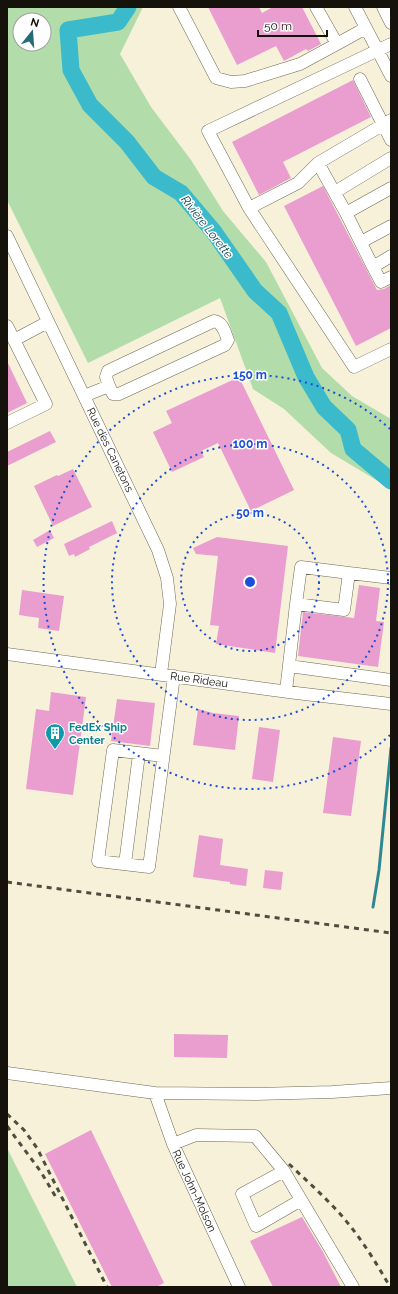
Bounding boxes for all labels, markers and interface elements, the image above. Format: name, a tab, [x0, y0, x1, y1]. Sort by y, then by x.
north arrow	[12, 12, 52, 52]
scale bar	[258, 12, 327, 38]
text: N	[29, 15, 41, 30]
text: 50 m	[264, 19, 292, 33]
water label: Rivière Lorette	[178, 193, 236, 262]
text: 150 m	[233, 368, 267, 382]
street label: Rue des Canetons	[84, 406, 136, 494]
text: 100 m	[233, 437, 267, 451]
text: 50 m	[236, 506, 264, 520]
centre of rings	[243, 575, 257, 589]
street label: Rue Rideau	[169, 670, 229, 690]
place label: FedEx Ship Center	[69, 721, 127, 747]
building icon: FedEx Ship Center	[44, 722, 66, 750]
street label: Rue John-Molson	[169, 1148, 219, 1234]

